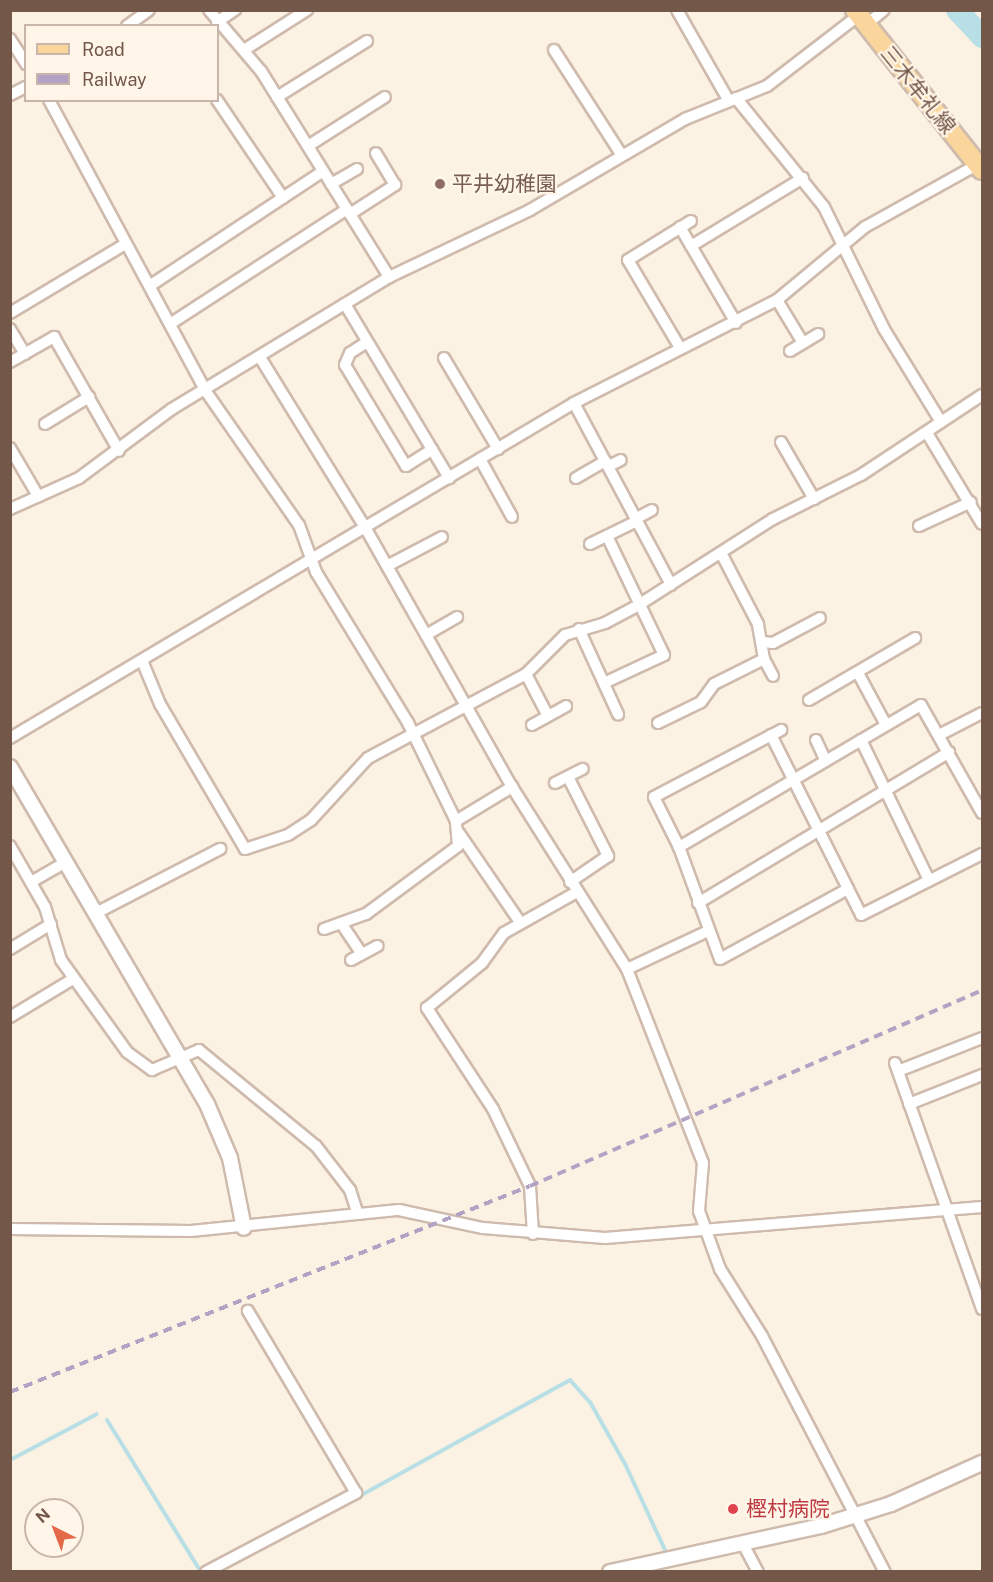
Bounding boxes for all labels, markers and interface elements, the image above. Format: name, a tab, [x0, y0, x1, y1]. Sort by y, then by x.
legend	[24, 24, 219, 102]
text: Road	[82, 39, 125, 60]
street label: 三木牟礼線	[875, 41, 961, 139]
text: Railway	[82, 69, 147, 90]
place label: 平井幼稚園	[452, 171, 557, 197]
marker: 平井幼稚園	[433, 177, 447, 191]
place label: 樫村病院	[746, 1496, 830, 1522]
north arrow	[24, 1498, 84, 1558]
marker: 樫村病院	[724, 1500, 742, 1518]
text: N	[32, 1504, 54, 1527]

